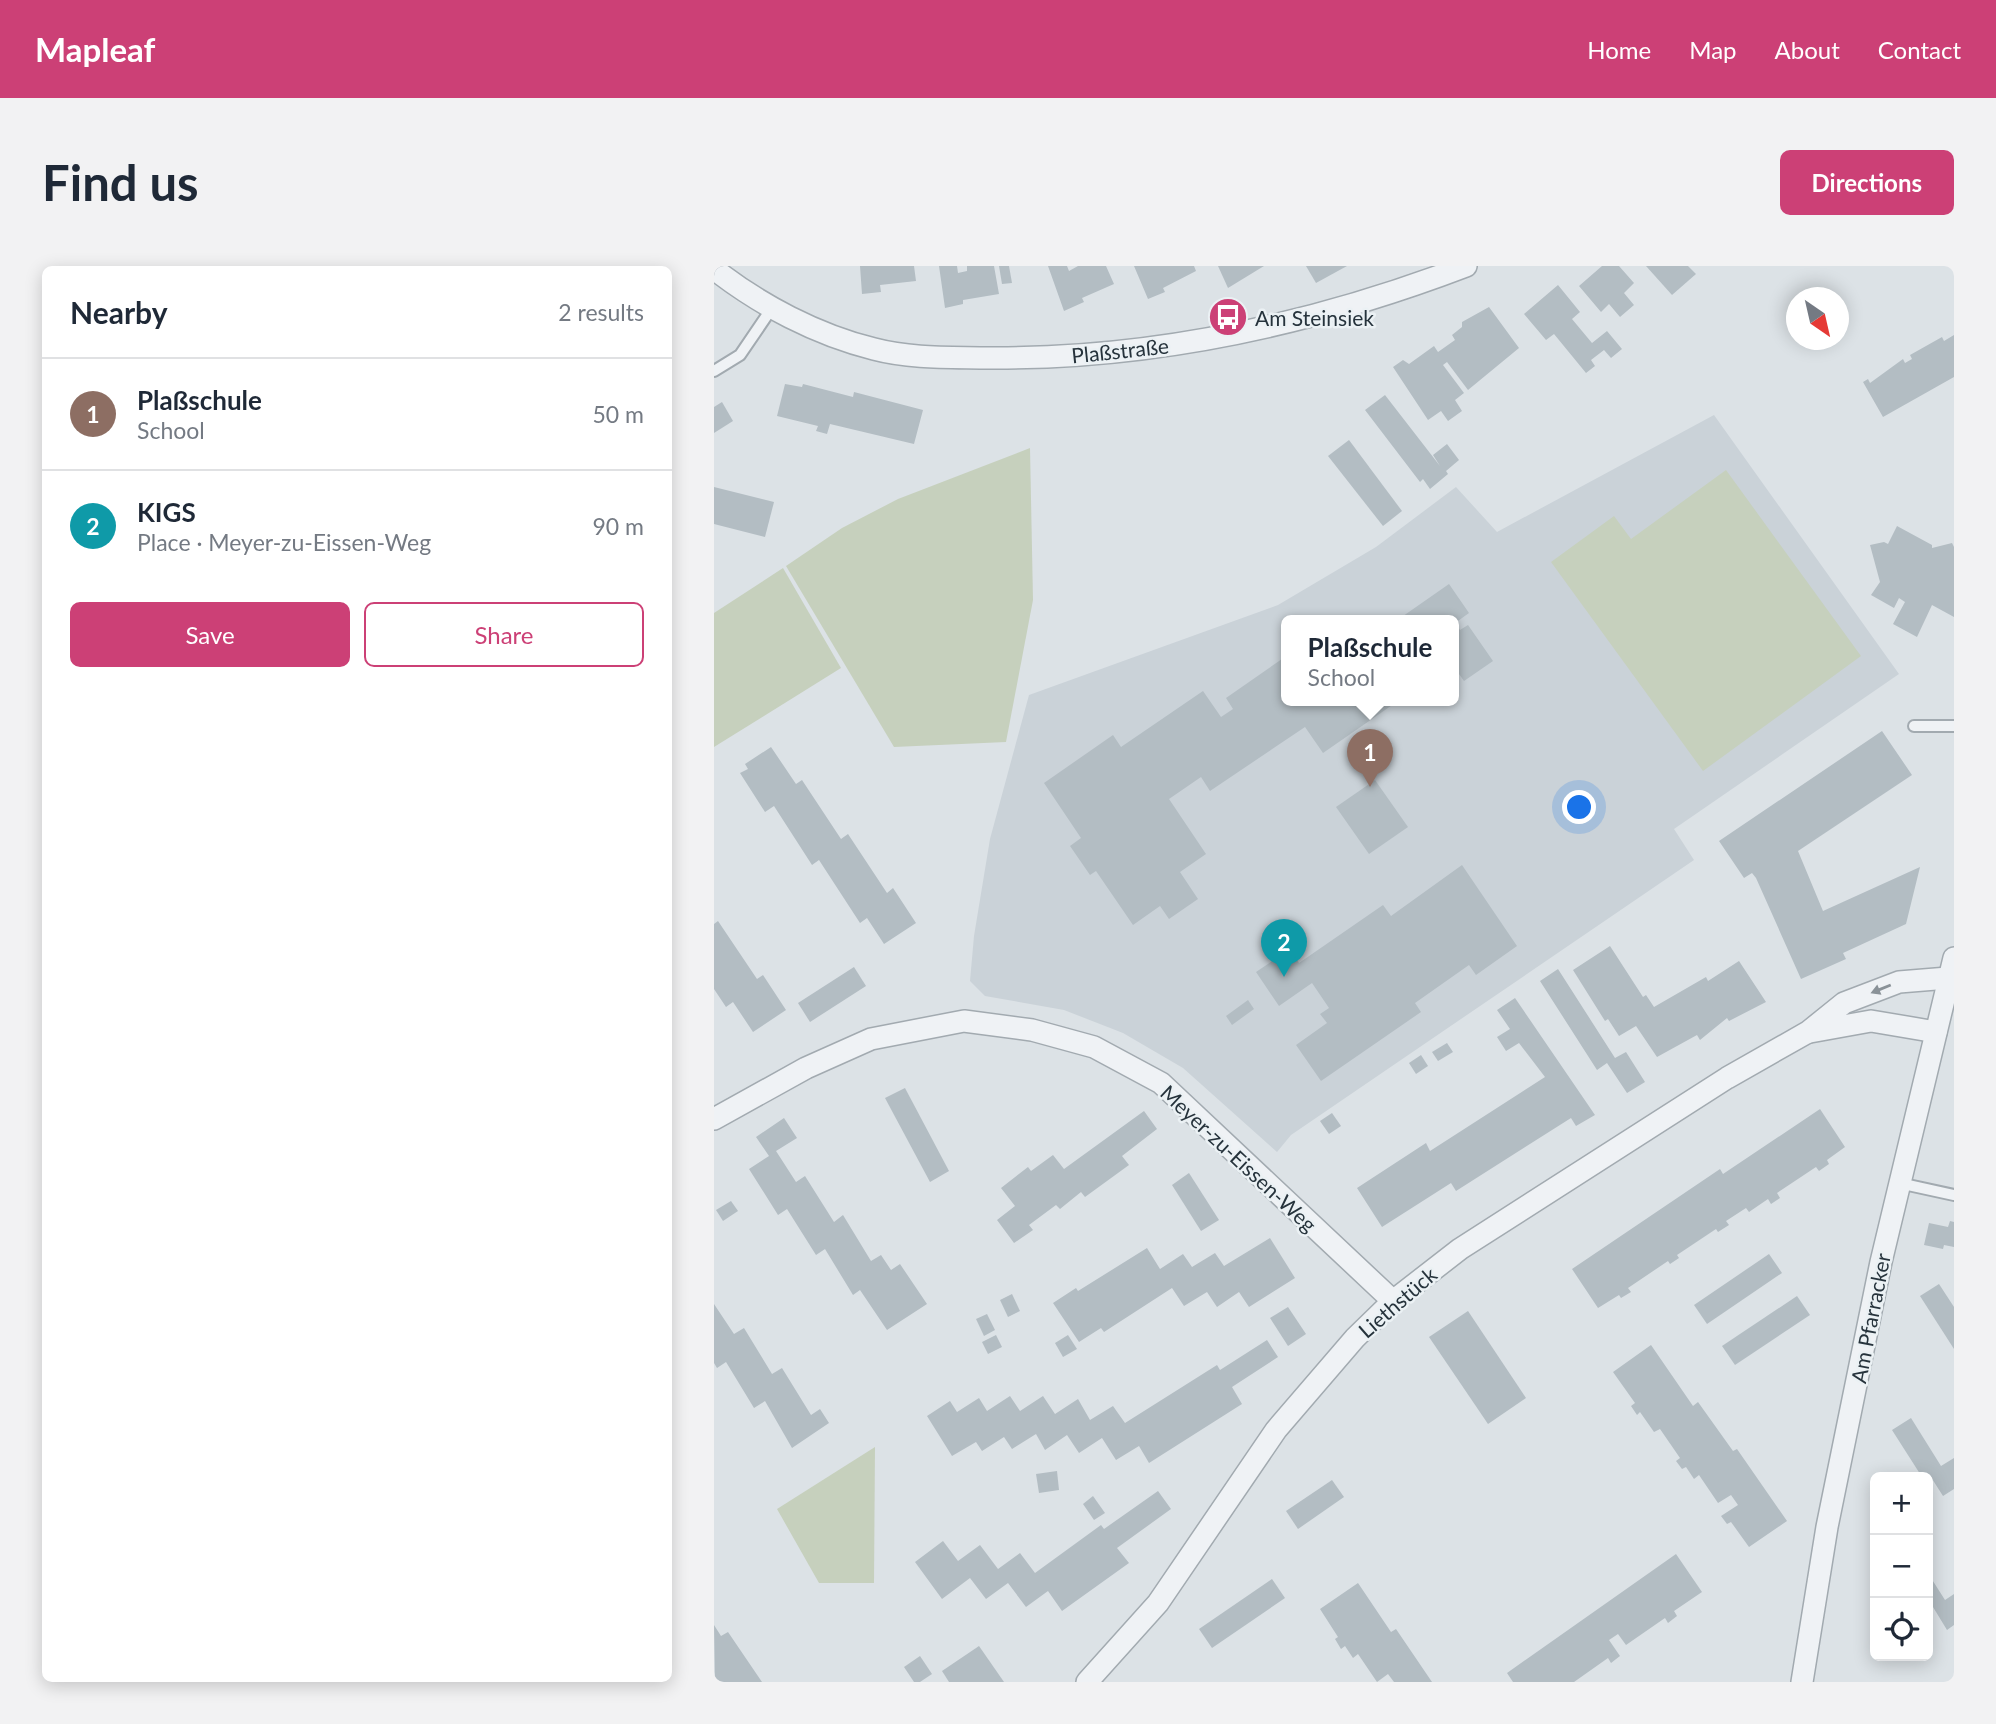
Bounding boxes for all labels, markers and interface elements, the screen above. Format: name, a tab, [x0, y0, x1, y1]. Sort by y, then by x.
text: Mapleaf	[35, 29, 155, 69]
text: Home	[1587, 35, 1651, 64]
text: Map	[1689, 35, 1737, 64]
text: About	[1775, 35, 1840, 64]
text: Contact	[1878, 35, 1961, 64]
button: Directions	[1780, 150, 1954, 215]
text: Find us	[42, 153, 199, 211]
north arrow	[1786, 287, 1849, 350]
text: Nearby	[70, 294, 168, 330]
bus stop icon: Am Steinsiek	[1207, 296, 1249, 338]
text: 2 results	[558, 298, 644, 326]
place label: Am Steinsiek	[1255, 305, 1374, 330]
street label: Plaßstraße	[1070, 332, 1170, 368]
text: Plaßschule	[137, 384, 262, 416]
text: 1	[86, 400, 100, 428]
text: 50 m	[593, 400, 644, 428]
text: School	[137, 416, 205, 444]
text: KIGS	[137, 496, 196, 528]
text: 2	[86, 512, 100, 540]
text: 90 m	[593, 512, 644, 540]
text: Place · Meyer-zu-Eissen-Weg	[137, 528, 431, 556]
button: Save	[70, 602, 350, 667]
button: Share	[364, 602, 644, 667]
popup	[1281, 615, 1459, 706]
text: Plaßschule	[1308, 631, 1432, 663]
text: School	[1308, 663, 1375, 691]
pin: 1	[1347, 729, 1393, 787]
your location	[1562, 790, 1596, 824]
pin: 2	[1261, 919, 1307, 977]
one-way arrow	[1870, 983, 1891, 994]
street label: Meyer-zu-Eissen-Weg	[1156, 1079, 1322, 1237]
street label: Am Pfarracker	[1845, 1251, 1895, 1385]
street label: Liethstück	[1353, 1261, 1441, 1343]
map controls	[1870, 1472, 1933, 1661]
button: +	[1870, 1472, 1933, 1535]
button: −	[1870, 1535, 1933, 1598]
button: locate	[1870, 1598, 1933, 1661]

